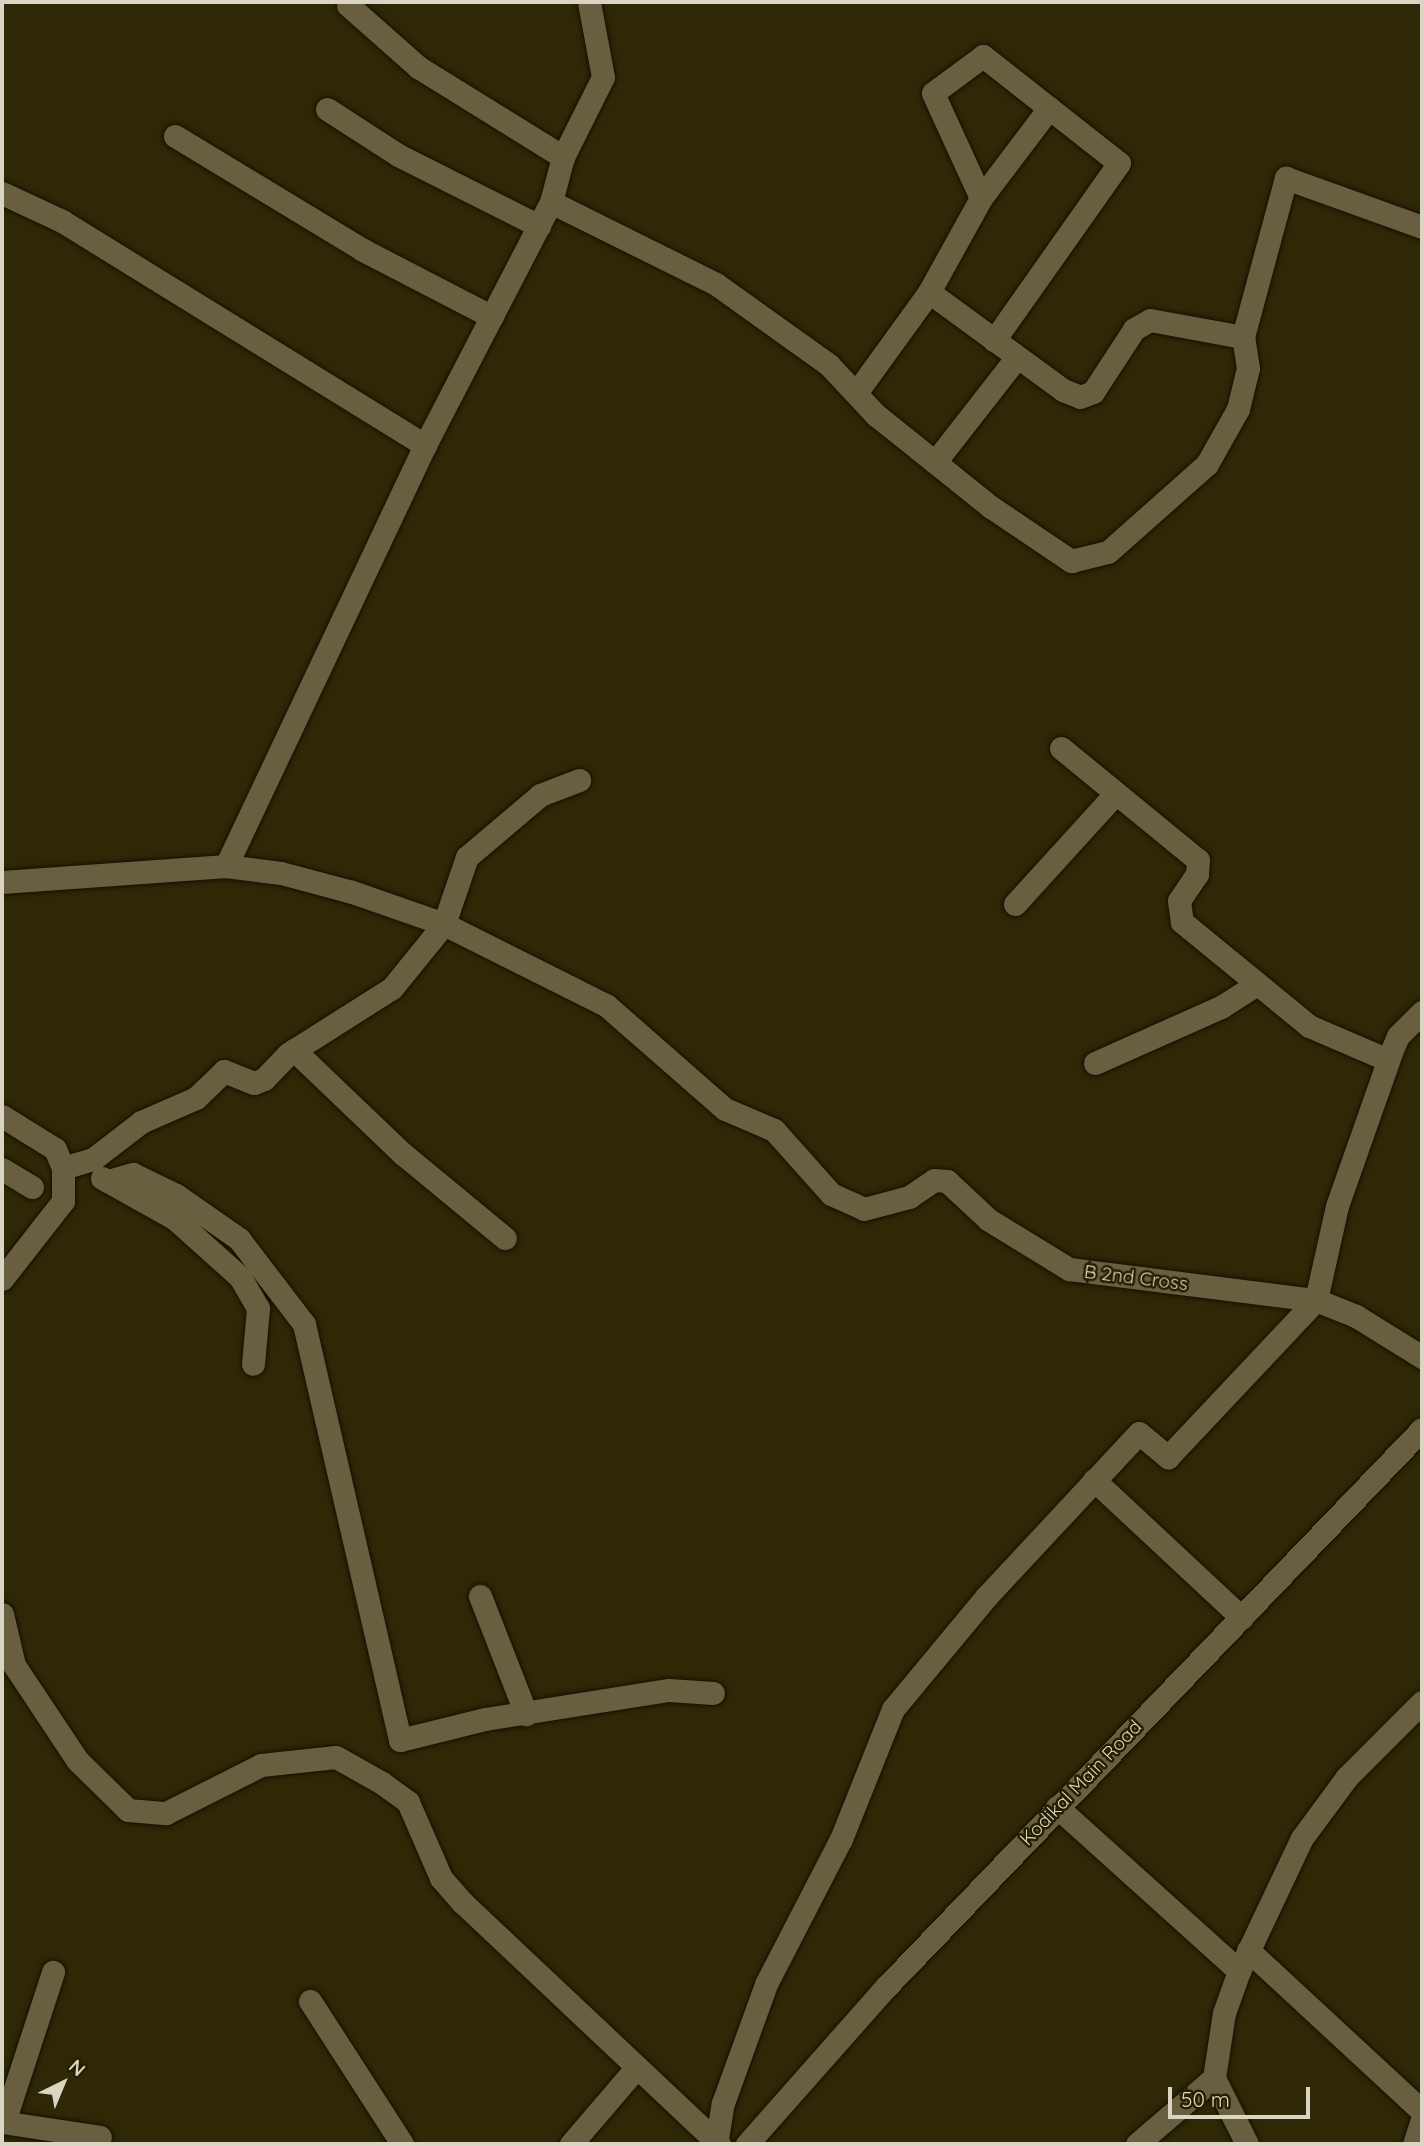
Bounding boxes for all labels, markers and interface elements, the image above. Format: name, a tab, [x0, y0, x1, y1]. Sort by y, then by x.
street label: B 2nd Cross	[1083, 1260, 1189, 1296]
street label: Kodikal Main Road	[1015, 1716, 1147, 1850]
north arrow	[28, 2048, 98, 2118]
text: N	[64, 2054, 91, 2081]
scale bar	[1172, 2072, 1314, 2116]
text: 50 m	[1181, 2086, 1230, 2112]

